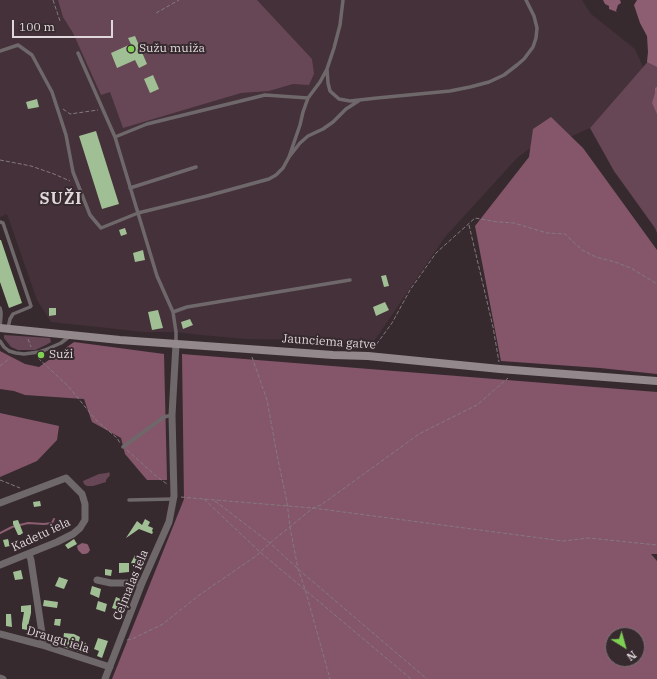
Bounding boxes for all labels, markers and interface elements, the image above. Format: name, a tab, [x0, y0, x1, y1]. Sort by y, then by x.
scale bar	[14, 12, 115, 38]
text: 100 m	[19, 19, 55, 34]
place label: Sužu muiža	[139, 42, 205, 56]
marker: Sužu muiža	[126, 44, 136, 54]
district label: SUŽI	[40, 189, 82, 209]
street label: Jaunciema gatve	[282, 332, 376, 352]
place label: Suži	[49, 348, 73, 362]
marker: Suži	[36, 350, 46, 360]
street label: Kadetu iela	[9, 515, 73, 555]
street label: Ceļmalas iela	[110, 548, 152, 622]
street label: Draugu iela	[25, 624, 91, 656]
north arrow	[605, 627, 645, 667]
text: N	[624, 648, 639, 664]

